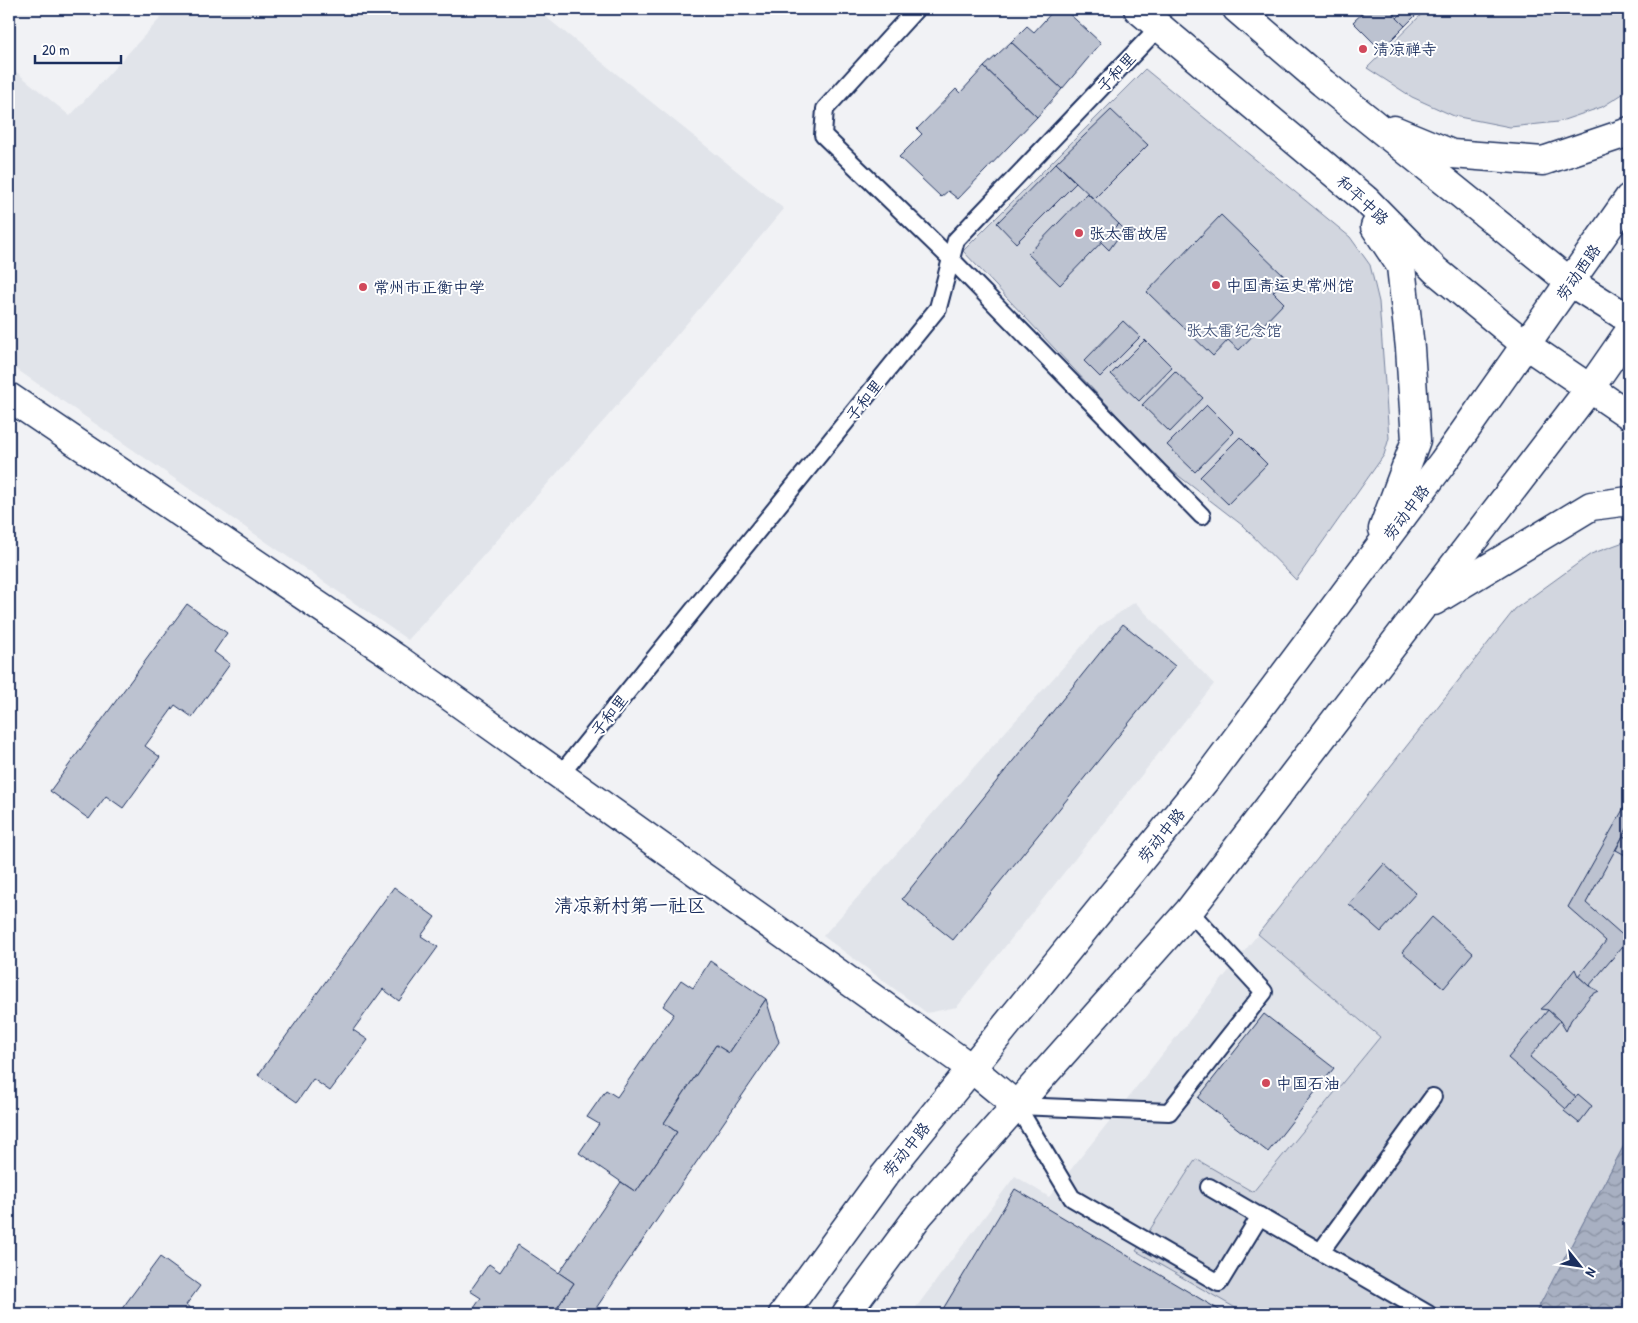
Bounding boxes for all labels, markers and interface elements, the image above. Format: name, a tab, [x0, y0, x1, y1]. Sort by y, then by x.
scale bar	[35, 32, 121, 64]
place label: 清凉禅寺	[1373, 38, 1437, 60]
text: 20 m	[42, 39, 69, 60]
marker: 清凉禅寺	[1357, 43, 1369, 55]
street label: 子和里	[1091, 47, 1141, 97]
street label: 和平中路	[1332, 170, 1394, 230]
place label: 张太雷故居	[1089, 222, 1169, 244]
marker: 张太雷故居	[1073, 227, 1085, 239]
street label: 劳动西路	[1551, 239, 1605, 305]
place label: 中国青运史常州馆	[1226, 274, 1354, 296]
place label: 常州市正衡中学	[373, 276, 485, 298]
marker: 中国青运史常州馆	[1210, 279, 1222, 291]
marker: 常州市正衡中学	[357, 281, 369, 293]
park label: 张太雷纪念馆	[1186, 319, 1282, 341]
street label: 子和里	[840, 374, 888, 426]
street label: 劳动中路	[1378, 480, 1434, 544]
street label: 子和里	[585, 689, 633, 741]
street label: 劳动中路	[1132, 803, 1190, 867]
district label: 清凉新村第一社区	[554, 892, 706, 918]
place label: 中国石油	[1276, 1072, 1340, 1094]
marker: 中国石油	[1260, 1077, 1272, 1089]
street label: 劳动中路	[877, 1117, 935, 1181]
north arrow	[1556, 1240, 1606, 1290]
text: N	[1581, 1265, 1602, 1281]

